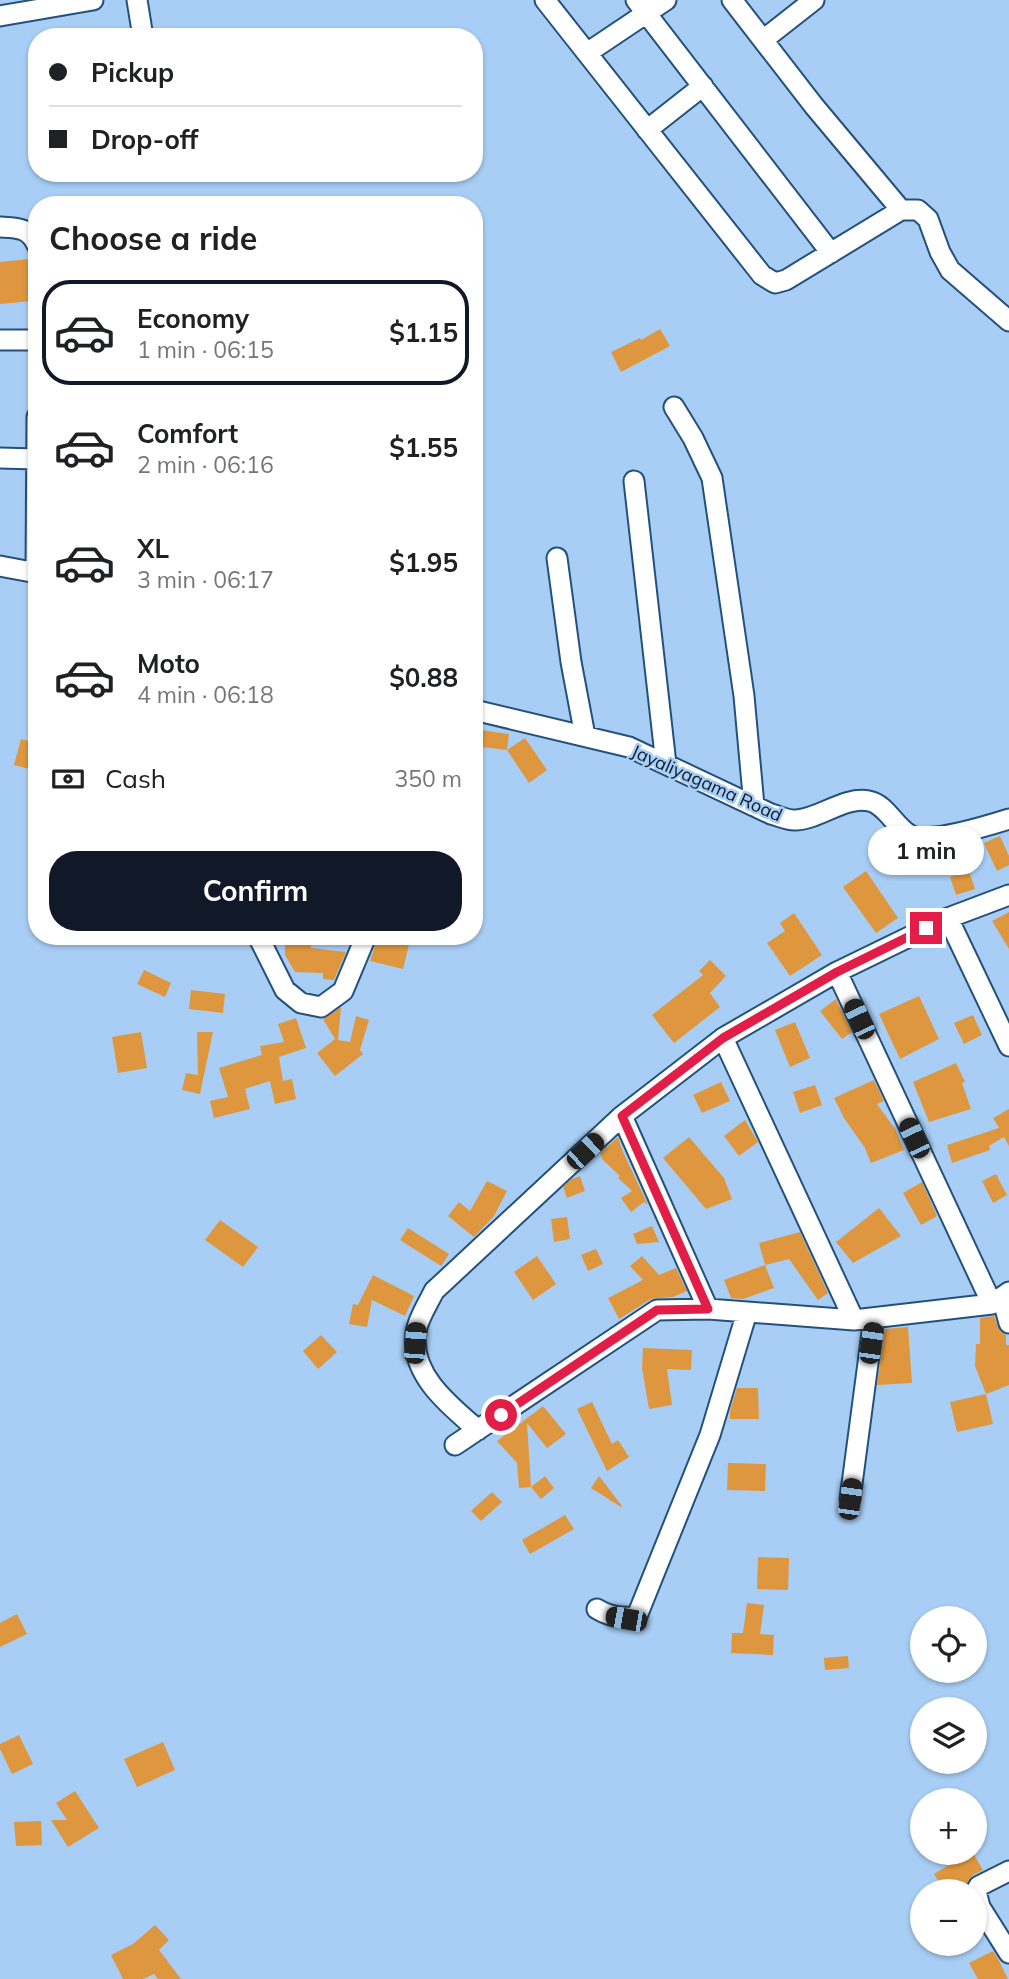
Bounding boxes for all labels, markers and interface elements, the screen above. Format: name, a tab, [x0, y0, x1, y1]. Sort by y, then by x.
text: Pickup	[91, 56, 174, 89]
text: Drop-off	[91, 123, 198, 156]
text: Choose a ride	[49, 218, 257, 258]
icon: car	[53, 301, 116, 364]
text: Economy	[137, 302, 249, 335]
text: $1.15	[389, 316, 458, 349]
text: 1 min · 06:15	[137, 335, 274, 364]
icon: car	[53, 416, 116, 479]
text: Comfort	[137, 417, 238, 450]
text: $1.55	[389, 431, 458, 464]
text: 2 min · 06:16	[137, 450, 274, 479]
icon: car	[53, 531, 116, 594]
text: XL	[137, 532, 169, 565]
text: $1.95	[389, 546, 458, 579]
text: 3 min · 06:17	[137, 565, 274, 594]
icon: car	[53, 646, 116, 709]
text: Moto	[137, 647, 200, 680]
text: $0.88	[389, 661, 458, 694]
text: 4 min · 06:18	[137, 680, 274, 709]
street label: Jayaliyagama Road	[628, 739, 786, 827]
icon: cash	[49, 760, 87, 798]
text: Cash	[105, 762, 166, 795]
text: 350 m	[394, 764, 462, 793]
callout: 1 min	[868, 827, 984, 876]
text: 1 min	[896, 836, 956, 865]
button: Confirm	[49, 851, 462, 931]
route end	[910, 912, 942, 944]
car	[841, 996, 878, 1042]
car	[896, 1115, 933, 1161]
car	[563, 1129, 608, 1173]
car	[404, 1321, 427, 1365]
car	[858, 1321, 885, 1365]
route start	[485, 1399, 517, 1431]
car	[837, 1477, 864, 1521]
car	[604, 1605, 649, 1633]
map controls	[910, 1606, 987, 1956]
button: locate	[910, 1606, 987, 1683]
button: layers	[910, 1697, 987, 1774]
button: +	[910, 1788, 987, 1865]
button: −	[910, 1879, 987, 1956]

